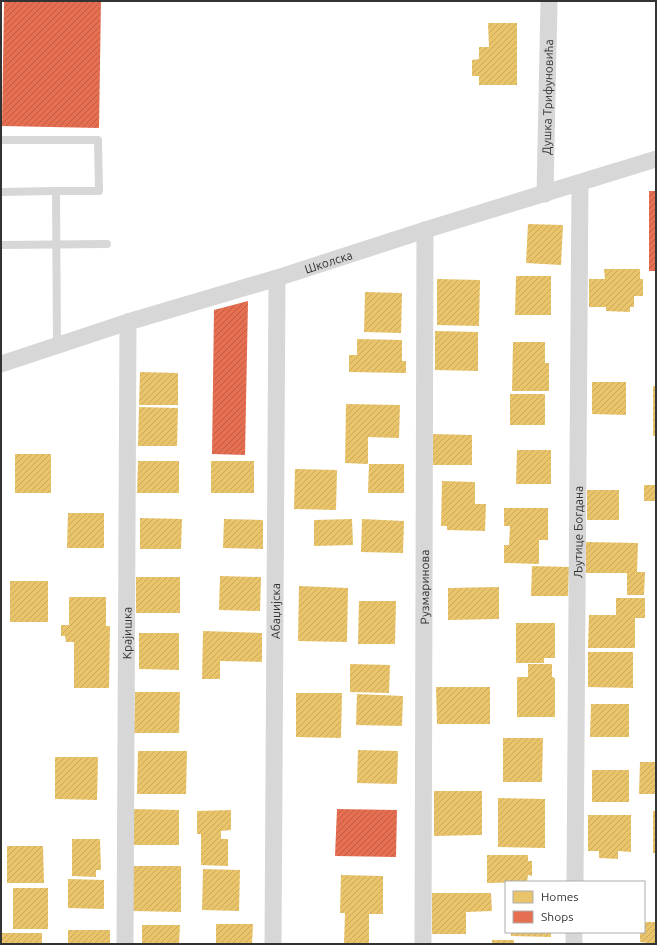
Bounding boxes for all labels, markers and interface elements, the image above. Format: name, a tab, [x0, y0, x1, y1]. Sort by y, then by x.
street label: Душка Трифуновића	[539, 39, 555, 155]
street label: Школска	[303, 248, 354, 275]
street label: Љутице Богдана	[571, 486, 584, 578]
street label: Рузмаринова	[417, 550, 431, 624]
street label: Абаџијска	[268, 583, 282, 639]
street label: Крајишка	[120, 607, 133, 659]
legend	[505, 881, 645, 933]
text: Homes	[541, 890, 579, 903]
text: Shops	[541, 910, 573, 923]

